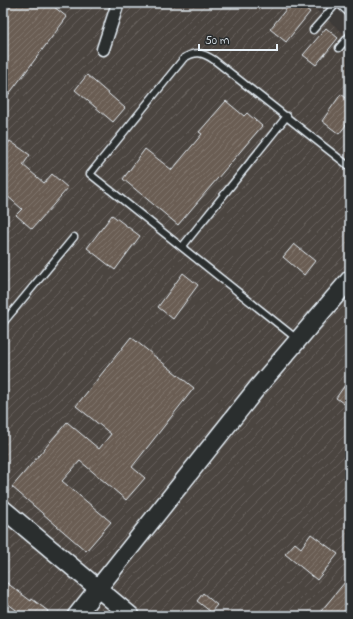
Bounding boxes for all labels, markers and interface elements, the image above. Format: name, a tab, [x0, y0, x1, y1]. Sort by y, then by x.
scale bar	[199, 26, 277, 52]
text: 50 m	[205, 32, 229, 50]

